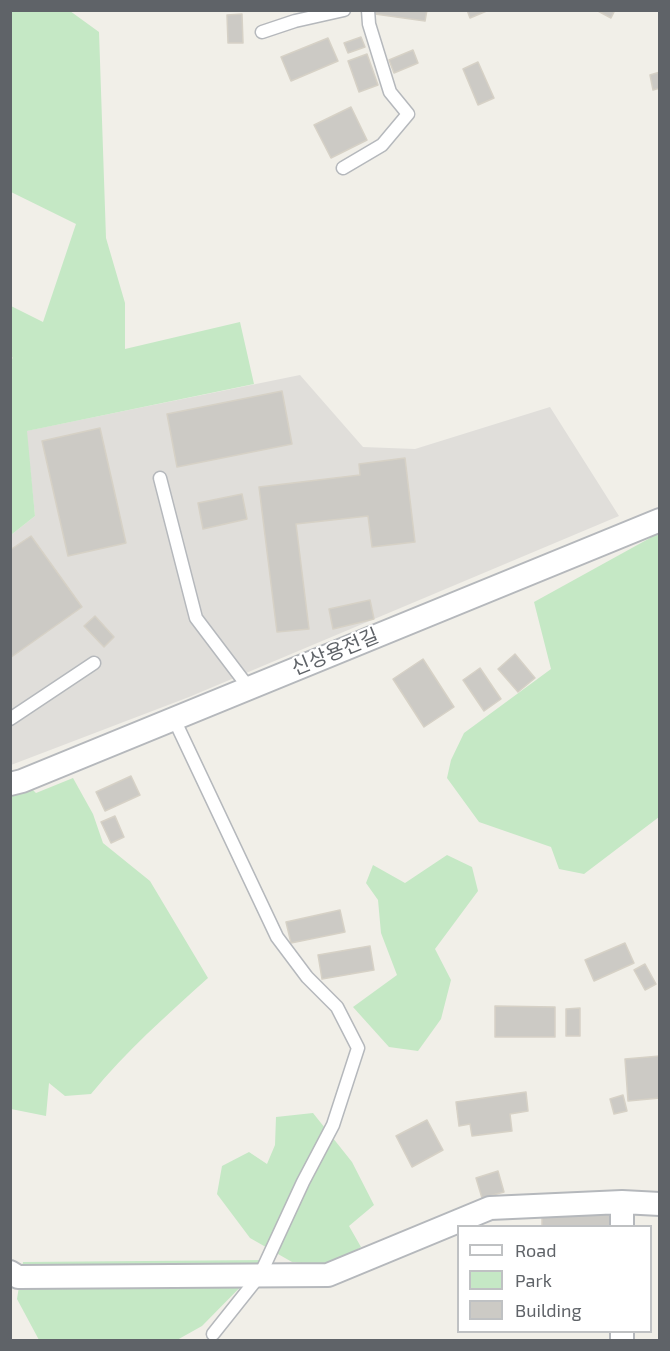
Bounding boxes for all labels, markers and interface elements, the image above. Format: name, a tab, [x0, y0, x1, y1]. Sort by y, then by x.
street label: 신상용전길	[288, 624, 382, 680]
legend	[457, 1225, 652, 1333]
text: Road	[515, 1239, 556, 1261]
text: Park	[515, 1269, 552, 1291]
text: Building	[515, 1299, 582, 1321]

